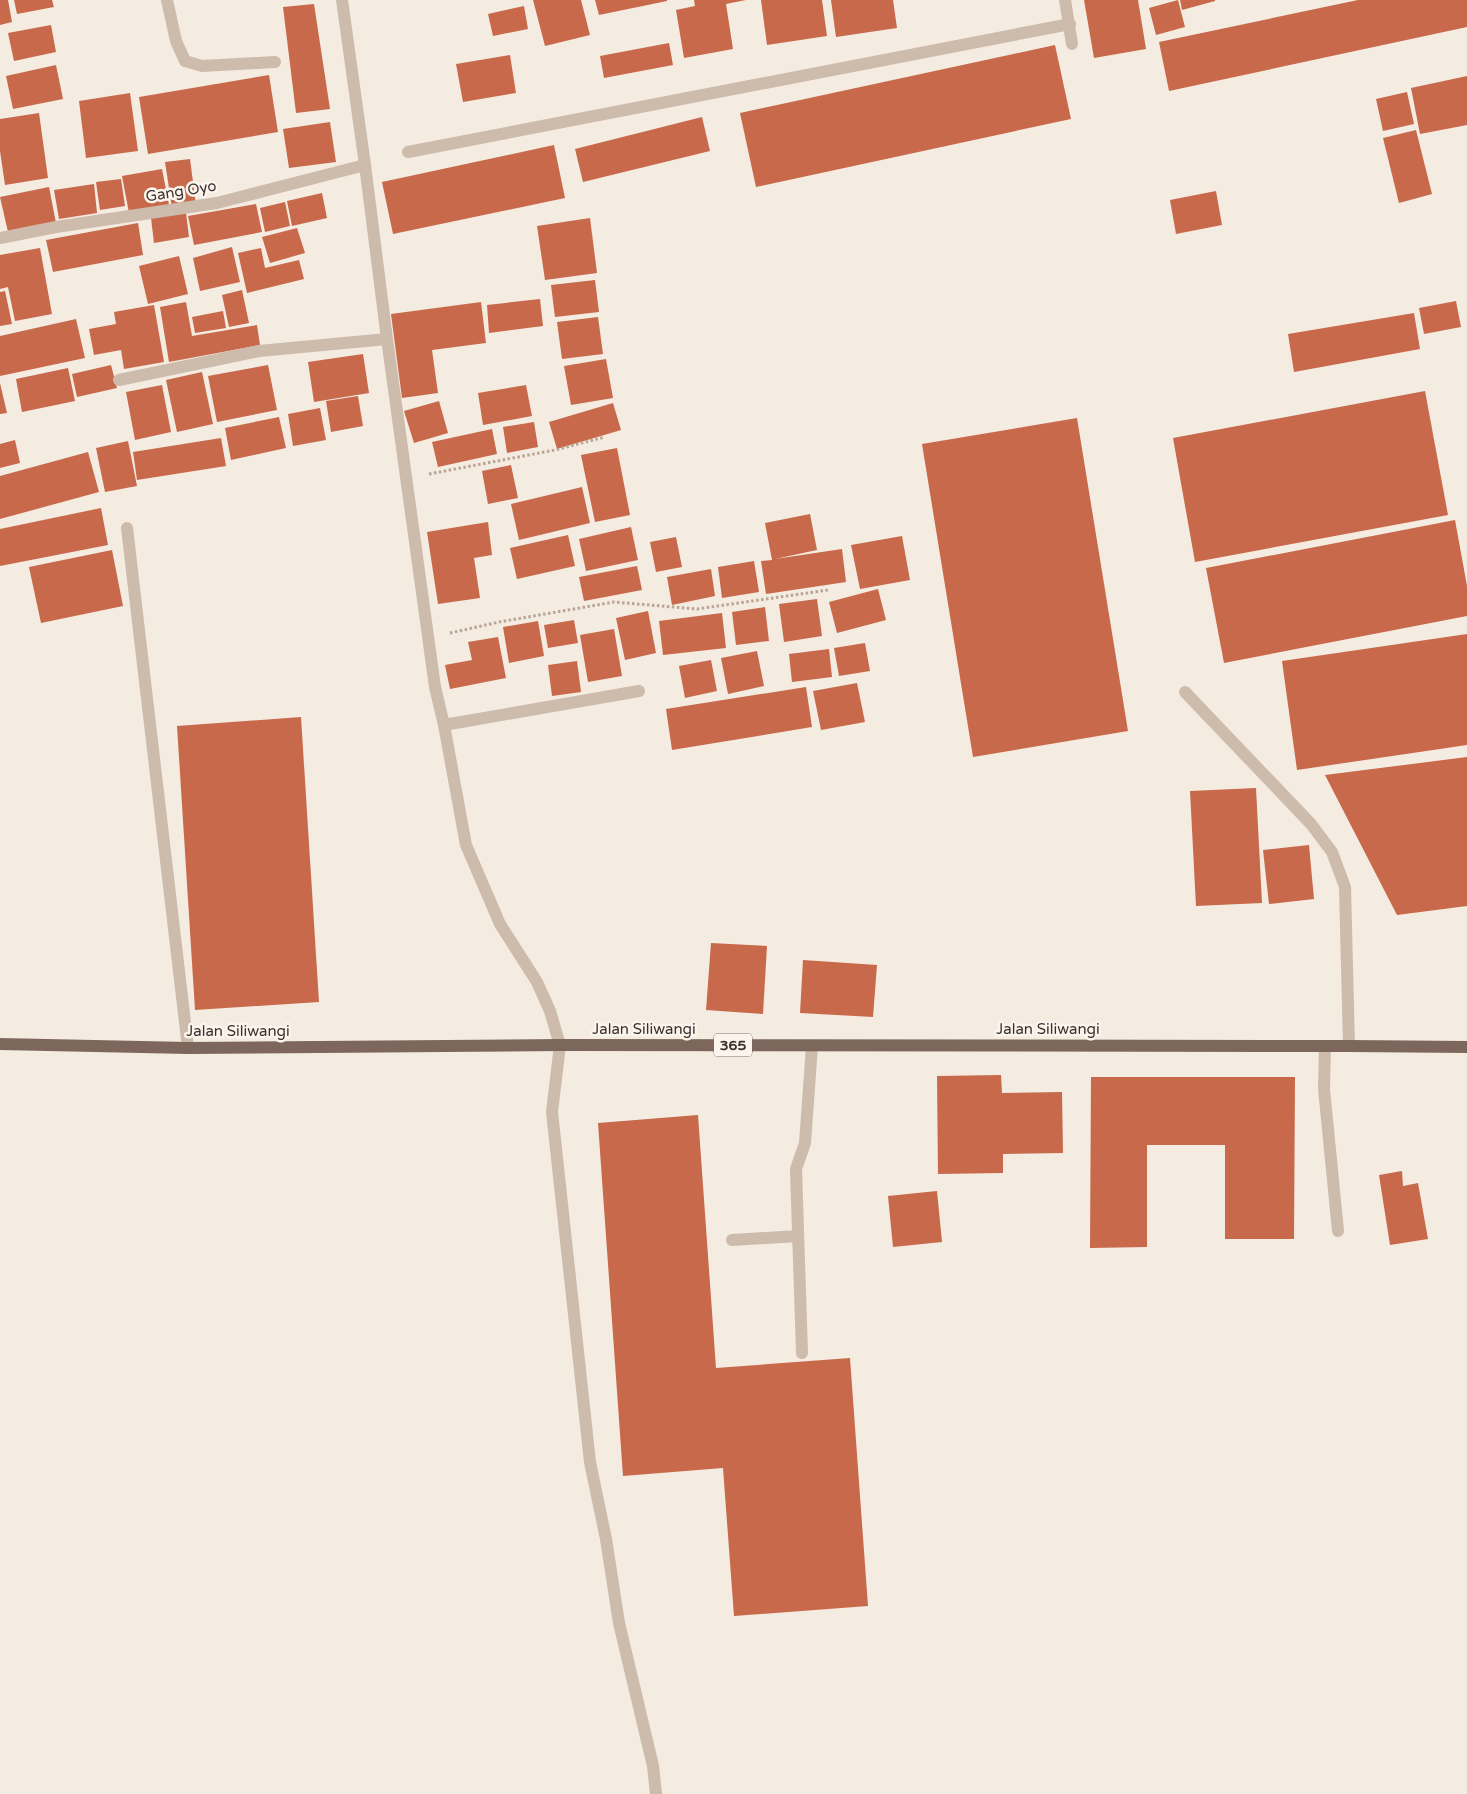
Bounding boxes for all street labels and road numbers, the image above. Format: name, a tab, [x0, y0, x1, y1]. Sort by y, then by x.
street label: Gang Oyo	[144, 177, 218, 205]
street label: Jalan Siliwangi	[592, 1020, 696, 1038]
street label: Jalan Siliwangi	[996, 1020, 1100, 1038]
street label: Jalan Siliwangi	[186, 1022, 290, 1040]
road number: 365	[714, 1034, 752, 1056]

